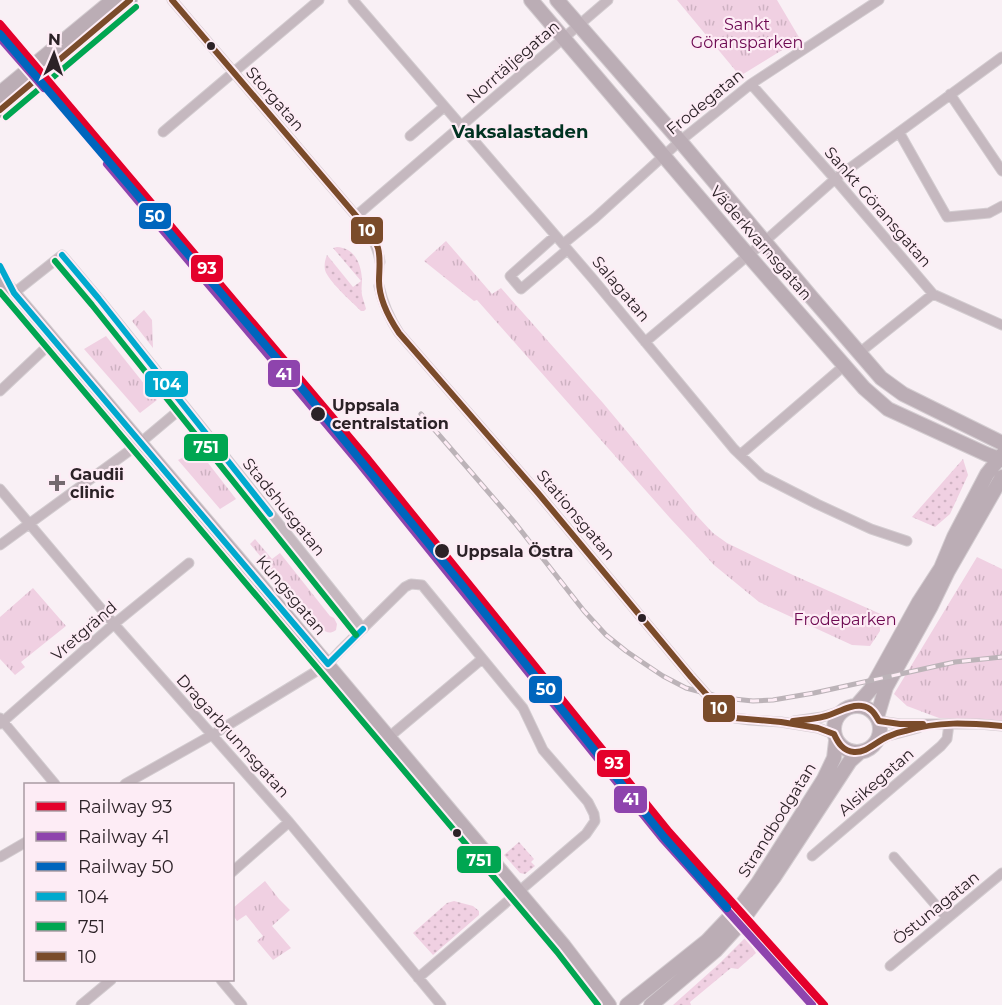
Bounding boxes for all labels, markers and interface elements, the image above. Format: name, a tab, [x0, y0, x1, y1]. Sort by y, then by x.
park label: Sankt Göransparken	[691, 15, 803, 52]
street label: Norrtäljegatan	[463, 17, 563, 107]
north arrow	[24, 24, 84, 84]
text: N	[48, 30, 61, 49]
unlabelled marker	[205, 40, 217, 52]
street label: Storgatan	[242, 63, 308, 135]
street label: Frodegatan	[663, 65, 747, 139]
district label: Vaksalastaden	[451, 121, 588, 143]
street label: Sankt Göransgatan	[821, 143, 935, 271]
street label: Väderkvarnsgatan	[706, 182, 816, 304]
line badge: 50	[138, 202, 172, 230]
text: 50	[145, 207, 165, 226]
line badge: 10	[350, 216, 384, 245]
text: 10	[358, 221, 376, 240]
street label: Salagatan	[588, 252, 654, 326]
line badge: 93	[190, 254, 224, 283]
text: 93	[197, 259, 217, 278]
line badge: 41	[267, 359, 301, 388]
text: 41	[276, 365, 292, 384]
line badge: 104	[144, 370, 189, 398]
text: 104	[153, 375, 181, 394]
place label: Uppsala centralstation	[332, 396, 449, 433]
marker: Uppsala centralstation	[309, 405, 327, 423]
line badge: 751	[183, 433, 229, 462]
text: 751	[193, 438, 219, 457]
street label: Stadshusgatan	[239, 454, 329, 560]
place label: Gaudii clinic	[70, 465, 124, 502]
street label: Stationsgatan	[533, 466, 619, 564]
marker: Gaudii clinic	[48, 474, 66, 492]
marker: Uppsala Östra	[433, 542, 451, 560]
place label: Uppsala Östra	[456, 542, 573, 561]
street label: Kungsgatan	[252, 551, 330, 639]
street label: Vretgränd	[47, 597, 121, 665]
park label: Frodeparken	[794, 610, 896, 629]
unlabelled marker	[636, 612, 648, 624]
street label: Dragarbrunnsgatan	[173, 670, 293, 802]
line badge: 50	[528, 675, 563, 704]
text: 50	[536, 680, 556, 699]
line badge: 10	[702, 694, 736, 723]
text: 10	[710, 699, 728, 718]
street label: Alsikegatan	[834, 744, 918, 820]
line badge: 93	[596, 749, 631, 778]
text: 93	[604, 754, 624, 773]
street label: Strandbodgatan	[734, 759, 820, 881]
legend	[24, 783, 234, 981]
line badge: 41	[613, 785, 648, 814]
text: 41	[623, 790, 639, 809]
text: Railway 93	[78, 796, 172, 818]
text: Railway 41	[78, 826, 169, 848]
unlabelled marker	[451, 827, 463, 839]
line badge: 751	[456, 845, 502, 874]
text: 751	[466, 851, 492, 870]
text: Railway 50	[78, 856, 174, 878]
street label: Östunagatan	[888, 867, 983, 949]
text: 104	[78, 886, 108, 908]
text: 751	[78, 916, 105, 938]
text: 10	[78, 946, 96, 968]

